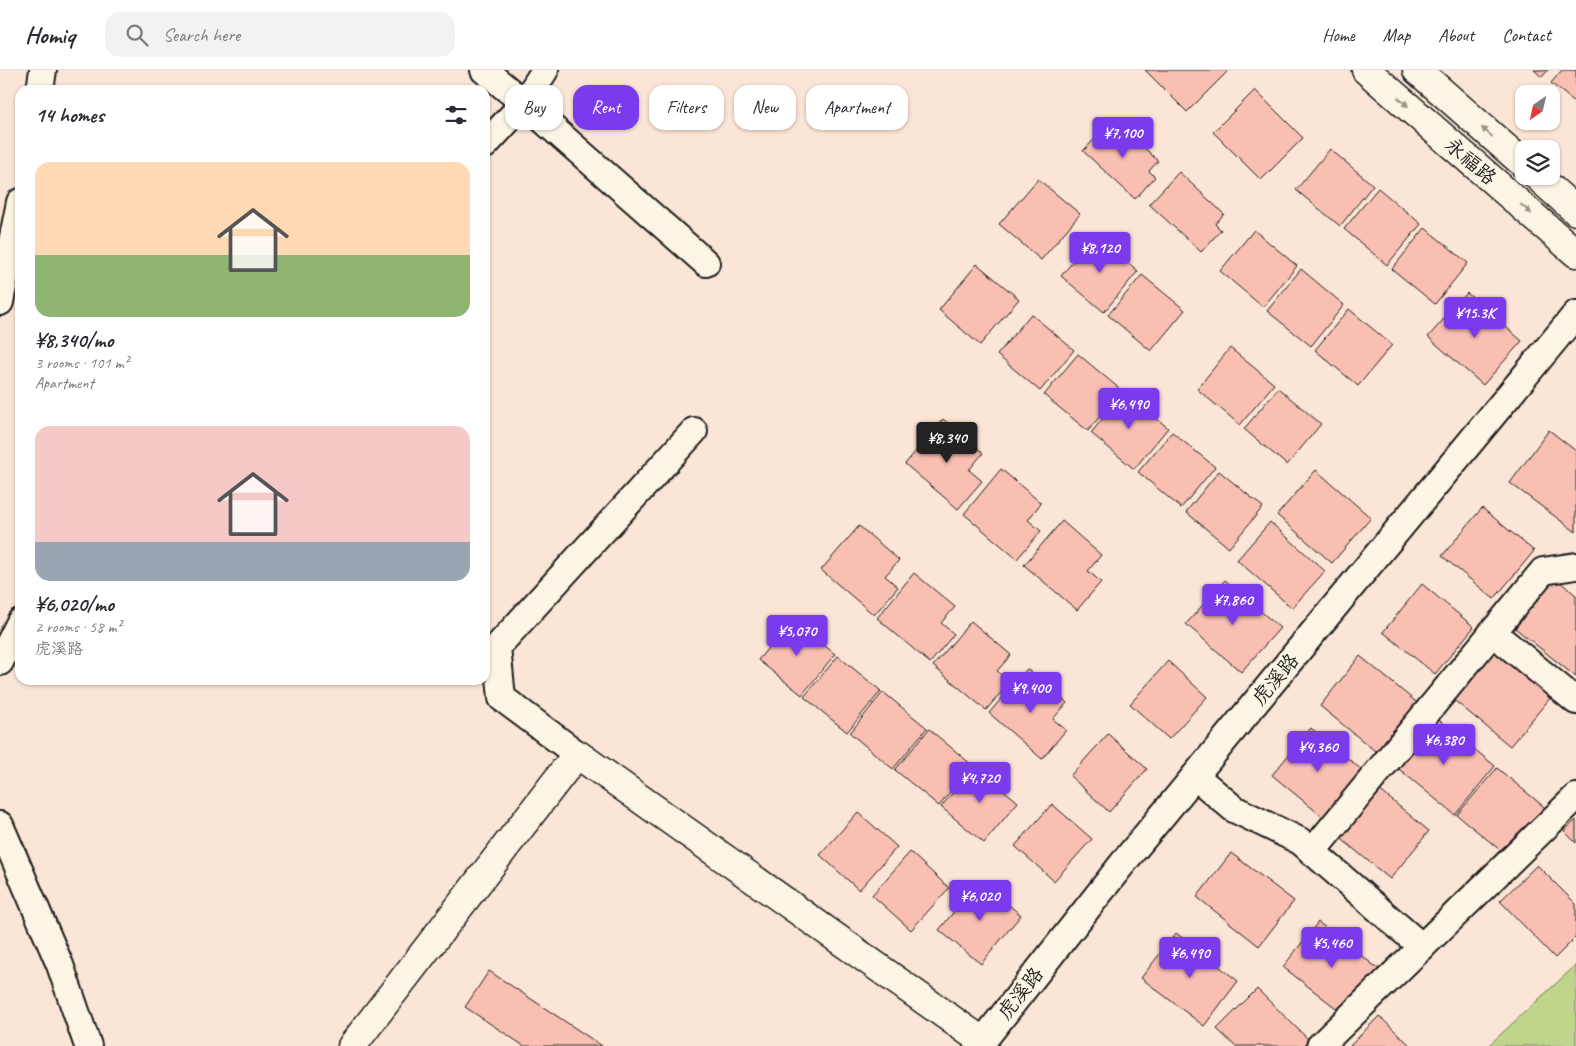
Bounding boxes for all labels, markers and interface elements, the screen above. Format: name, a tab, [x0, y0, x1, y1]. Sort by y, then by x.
search box	[105, 12, 455, 57]
text: Homiq	[25, 20, 75, 50]
icon: search	[123, 21, 151, 49]
text: Search here	[163, 23, 240, 47]
text: Home	[1322, 24, 1355, 46]
text: Map	[1383, 24, 1410, 46]
text: About	[1438, 24, 1474, 46]
text: Contact	[1502, 24, 1551, 46]
chip: Buy	[505, 85, 563, 130]
chip: Rent	[573, 85, 639, 130]
chip: Filters	[649, 85, 724, 130]
chip: New	[734, 85, 796, 130]
chip: Apartment	[806, 85, 908, 130]
north arrow	[1515, 85, 1560, 130]
map controls	[1515, 85, 1560, 185]
one-way arrow	[1397, 96, 1409, 107]
icon: filters	[442, 101, 470, 129]
text: 14 homes	[35, 102, 104, 128]
pin: ¥7,100	[1082, 116, 1164, 159]
text: ¥7,100	[1103, 123, 1143, 143]
one-way arrow	[1482, 126, 1494, 138]
street label: 永福路	[1440, 132, 1502, 191]
button: layers	[1515, 140, 1560, 185]
icon: home	[208, 195, 298, 285]
one-way arrow	[1519, 203, 1532, 214]
pin: ¥8,120	[1059, 232, 1141, 274]
text: ¥8,120	[1080, 238, 1120, 258]
pin: ¥15.3K	[1434, 296, 1516, 339]
text: ¥15.3K	[1455, 303, 1495, 323]
text: ¥8,340/mo	[35, 327, 113, 353]
text: 3 rooms · 101 m²	[35, 353, 129, 373]
text: Apartment	[35, 373, 94, 393]
pin: ¥6,490	[1088, 388, 1170, 430]
text: ¥6,490	[1109, 394, 1149, 414]
pin: ¥8,340	[906, 422, 988, 464]
text: ¥8,340	[927, 428, 967, 448]
icon: home	[208, 459, 298, 549]
pin: ¥7,860	[1192, 584, 1274, 626]
text: ¥7,860	[1213, 590, 1253, 610]
text: ¥6,020/mo	[35, 591, 114, 617]
pin: ¥5,070	[756, 614, 838, 657]
text: 2 rooms · 58 m²	[35, 617, 121, 637]
text: ¥5,070	[778, 621, 816, 641]
text: 虎溪路	[35, 639, 83, 659]
street label: 虎溪路	[1247, 648, 1305, 710]
pin: ¥9,400	[990, 672, 1072, 714]
text: ¥9,400	[1012, 678, 1050, 698]
pin: ¥6,380	[1403, 724, 1485, 766]
pin: ¥4,360	[1277, 730, 1359, 773]
text: ¥6,380	[1424, 730, 1464, 750]
text: ¥4,360	[1298, 737, 1338, 757]
pin: ¥4,720	[939, 762, 1021, 804]
text: ¥4,720	[960, 768, 1000, 788]
pin: ¥6,020	[939, 880, 1021, 922]
text: ¥6,020	[960, 886, 1000, 906]
pin: ¥5,460	[1291, 926, 1373, 969]
text: ¥5,460	[1312, 933, 1352, 953]
pin: ¥6,490	[1149, 936, 1231, 979]
text: ¥6,490	[1170, 943, 1210, 963]
street label: 虎溪路	[992, 961, 1049, 1025]

